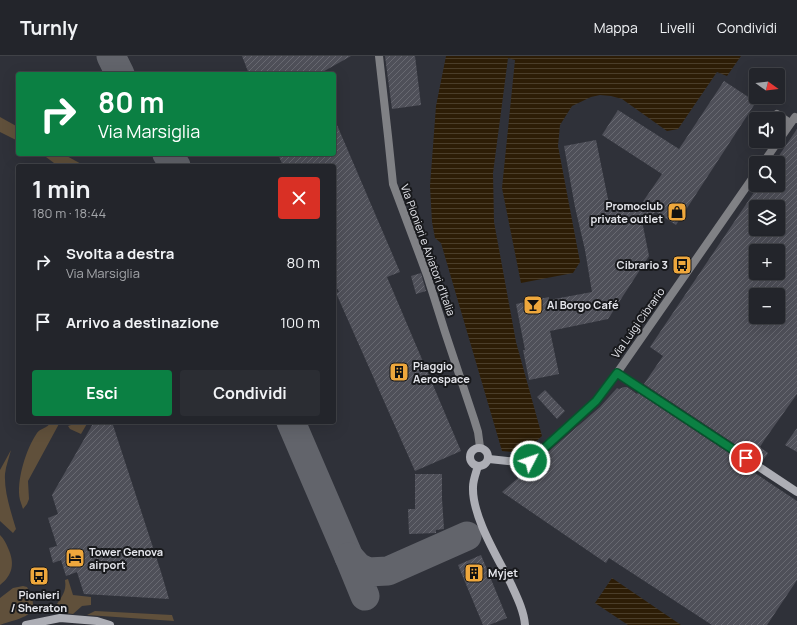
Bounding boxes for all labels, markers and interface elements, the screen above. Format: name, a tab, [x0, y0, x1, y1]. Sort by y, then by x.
text: Turnly	[20, 15, 78, 41]
text: Mappa	[594, 18, 638, 37]
text: Livelli	[660, 18, 695, 37]
text: Condividi	[717, 18, 777, 37]
north arrow	[749, 68, 785, 104]
map controls	[749, 68, 785, 324]
text: 80 m	[98, 83, 164, 121]
icon: right	[32, 88, 84, 140]
button: sound	[749, 112, 785, 148]
text: Via Marsiglia	[98, 119, 200, 143]
button: search	[749, 156, 785, 192]
text: 1 min	[32, 172, 91, 205]
button: close	[278, 177, 320, 219]
street label: Via Pionieri e Aviatori d'Italia	[398, 182, 459, 318]
place label: Promoclub private outlet	[590, 198, 663, 226]
button: layers	[749, 200, 785, 236]
shop icon: Promoclub private outlet	[666, 201, 688, 223]
text: 180 m · 18:44	[32, 204, 106, 222]
text: Svolta a destra	[66, 243, 174, 264]
button: +	[749, 244, 785, 280]
icon: right	[32, 251, 54, 273]
text: 80 m	[286, 252, 320, 273]
bus stop icon: Cibrario 3	[671, 254, 693, 276]
place label: Cibrario 3	[617, 257, 668, 272]
text: Via Marsiglia	[66, 264, 140, 282]
street label: Via Luigi Cibrario	[608, 284, 668, 361]
button: −	[749, 288, 785, 324]
bar icon: Al Borgo Café	[522, 294, 544, 316]
place label: Al Borgo Café	[547, 297, 619, 312]
icon: arrive	[32, 311, 54, 333]
text: Arrivo a destinazione	[66, 312, 219, 333]
text: 100 m	[280, 312, 320, 333]
place label: Piaggio Aerospace	[413, 358, 470, 386]
building icon: Piaggio Aerospace	[388, 361, 410, 383]
button: Esci	[32, 370, 172, 416]
button: Condividi	[180, 370, 320, 416]
position arrow	[509, 440, 551, 482]
pin	[729, 441, 763, 475]
icon: arrive	[735, 447, 757, 469]
place label: Tower Genova airport	[89, 544, 163, 572]
hotel icon: Tower Genova airport	[64, 547, 86, 569]
building icon: Myjet	[463, 562, 485, 584]
bus stop icon: Pionieri / Sheraton	[28, 565, 50, 587]
place label: Myjet	[488, 565, 518, 580]
place label: Pionieri / Sheraton	[11, 587, 67, 615]

